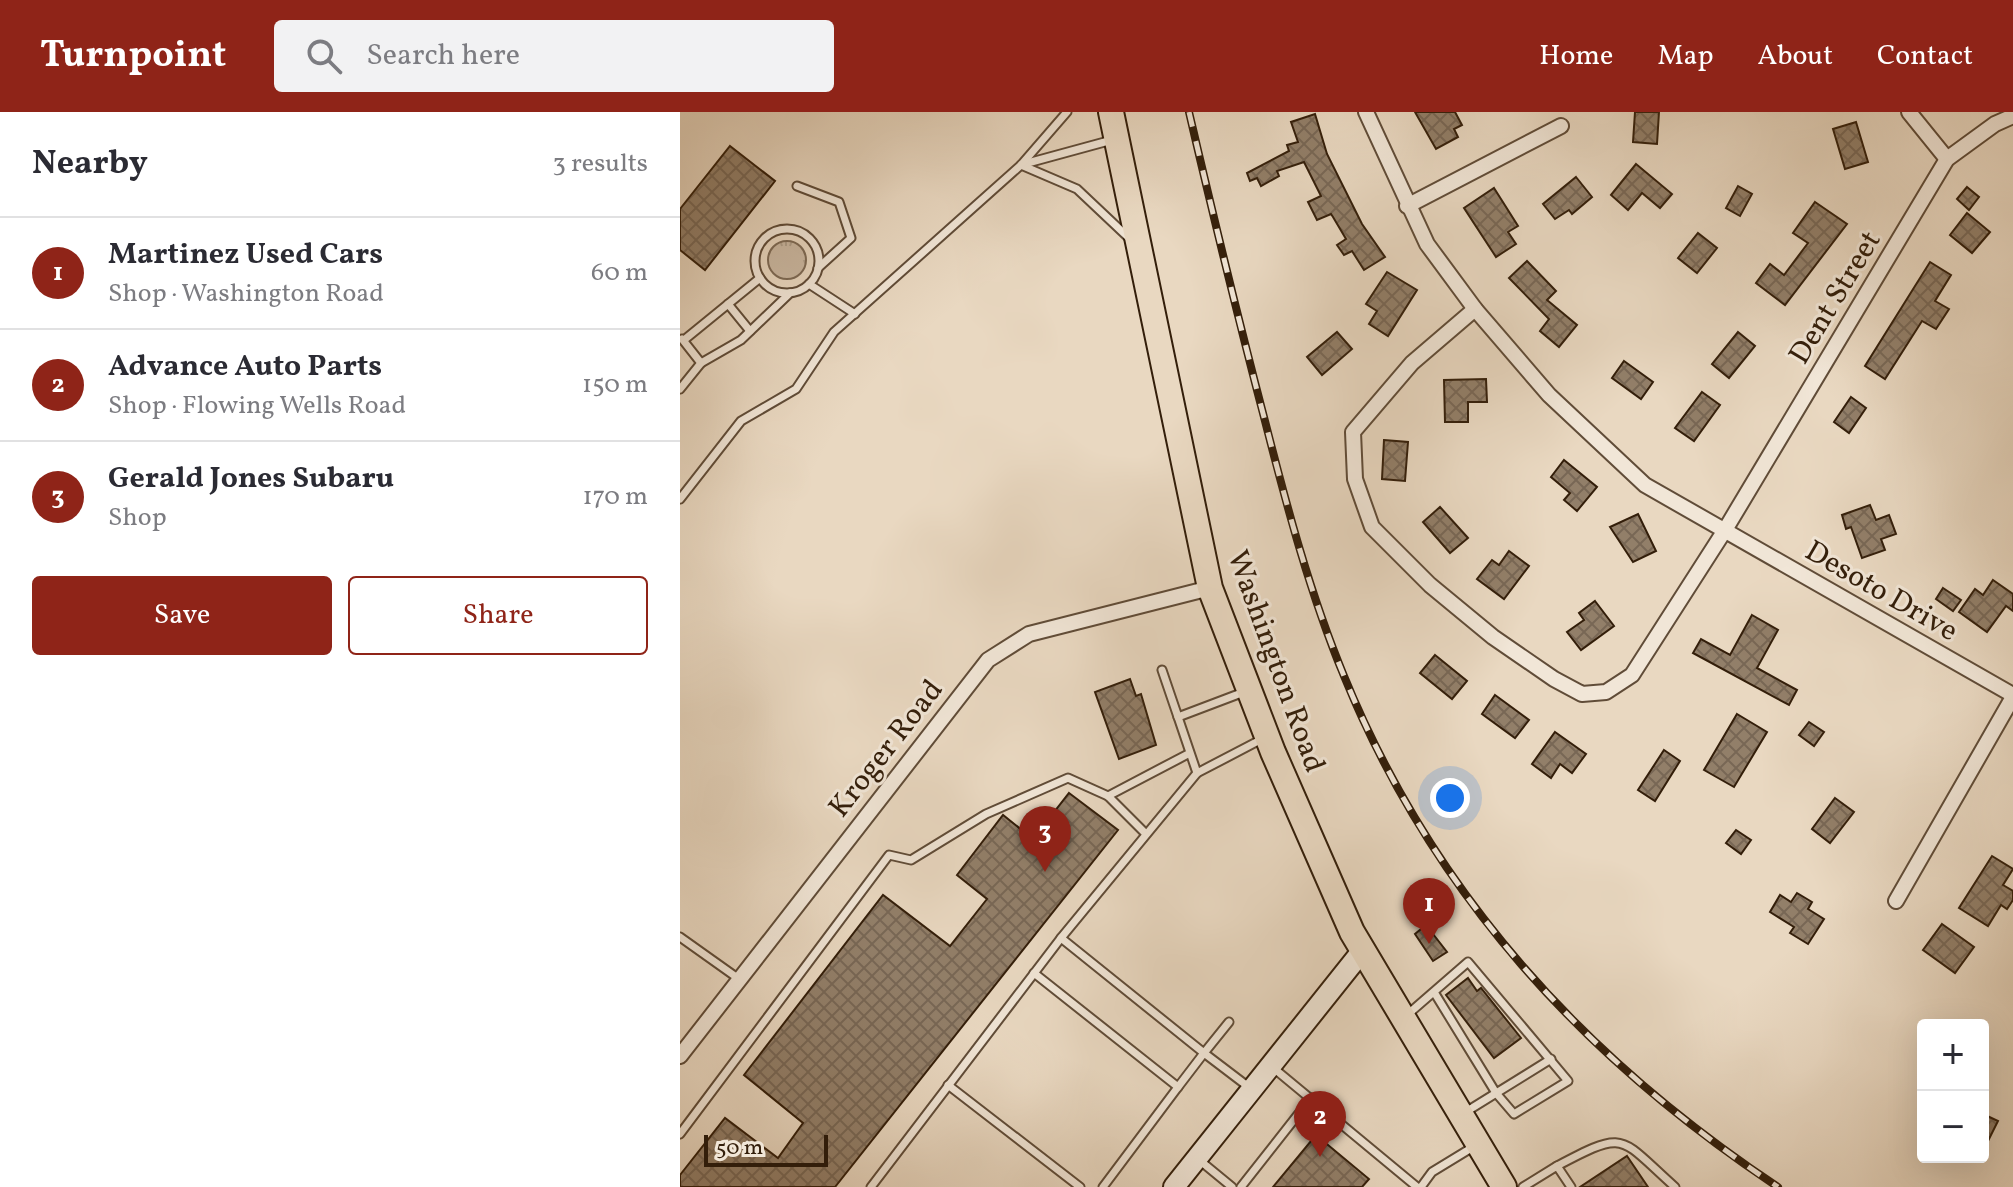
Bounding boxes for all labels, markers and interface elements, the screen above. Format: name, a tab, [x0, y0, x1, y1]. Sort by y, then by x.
search box	[274, 20, 834, 92]
text: Turnpoint	[40, 30, 226, 83]
icon: search	[302, 34, 346, 78]
text: Search here	[366, 35, 520, 77]
text: Home	[1539, 37, 1613, 76]
text: Map	[1657, 37, 1713, 76]
text: About	[1757, 37, 1833, 76]
text: Contact	[1877, 37, 1973, 76]
text: Nearby	[32, 141, 148, 188]
text: 3 results	[552, 146, 648, 182]
street label: Dent Street	[1779, 223, 1892, 373]
text: Martinez Used Cars	[108, 234, 383, 276]
text: 1	[53, 255, 63, 291]
text: 60 m	[591, 255, 648, 291]
text: Shop · Washington Road	[108, 276, 384, 312]
text: Advance Auto Parts	[108, 346, 382, 388]
text: 2	[51, 367, 65, 403]
text: 150 m	[582, 367, 648, 403]
text: Shop · Flowing Wells Road	[108, 388, 406, 424]
text: Gerald Jones Subaru	[108, 458, 394, 500]
text: 3	[51, 479, 65, 515]
text: 170 m	[583, 479, 648, 515]
text: Shop	[108, 500, 167, 536]
street label: Desoto Drive	[1797, 531, 1965, 653]
street label: Washington Road	[1215, 545, 1335, 779]
button: Save	[32, 576, 332, 655]
button: Share	[348, 576, 648, 655]
street label: Kroger Road	[819, 671, 954, 827]
your location	[1430, 778, 1470, 818]
pin: 3	[1019, 806, 1071, 872]
pin: 1	[1403, 878, 1455, 944]
map controls	[1917, 1019, 1989, 1163]
button: +	[1917, 1019, 1989, 1091]
pin: 2	[1294, 1091, 1346, 1157]
button: −	[1917, 1091, 1989, 1163]
scale bar	[704, 1131, 828, 1167]
text: 50 m	[716, 1133, 763, 1164]

